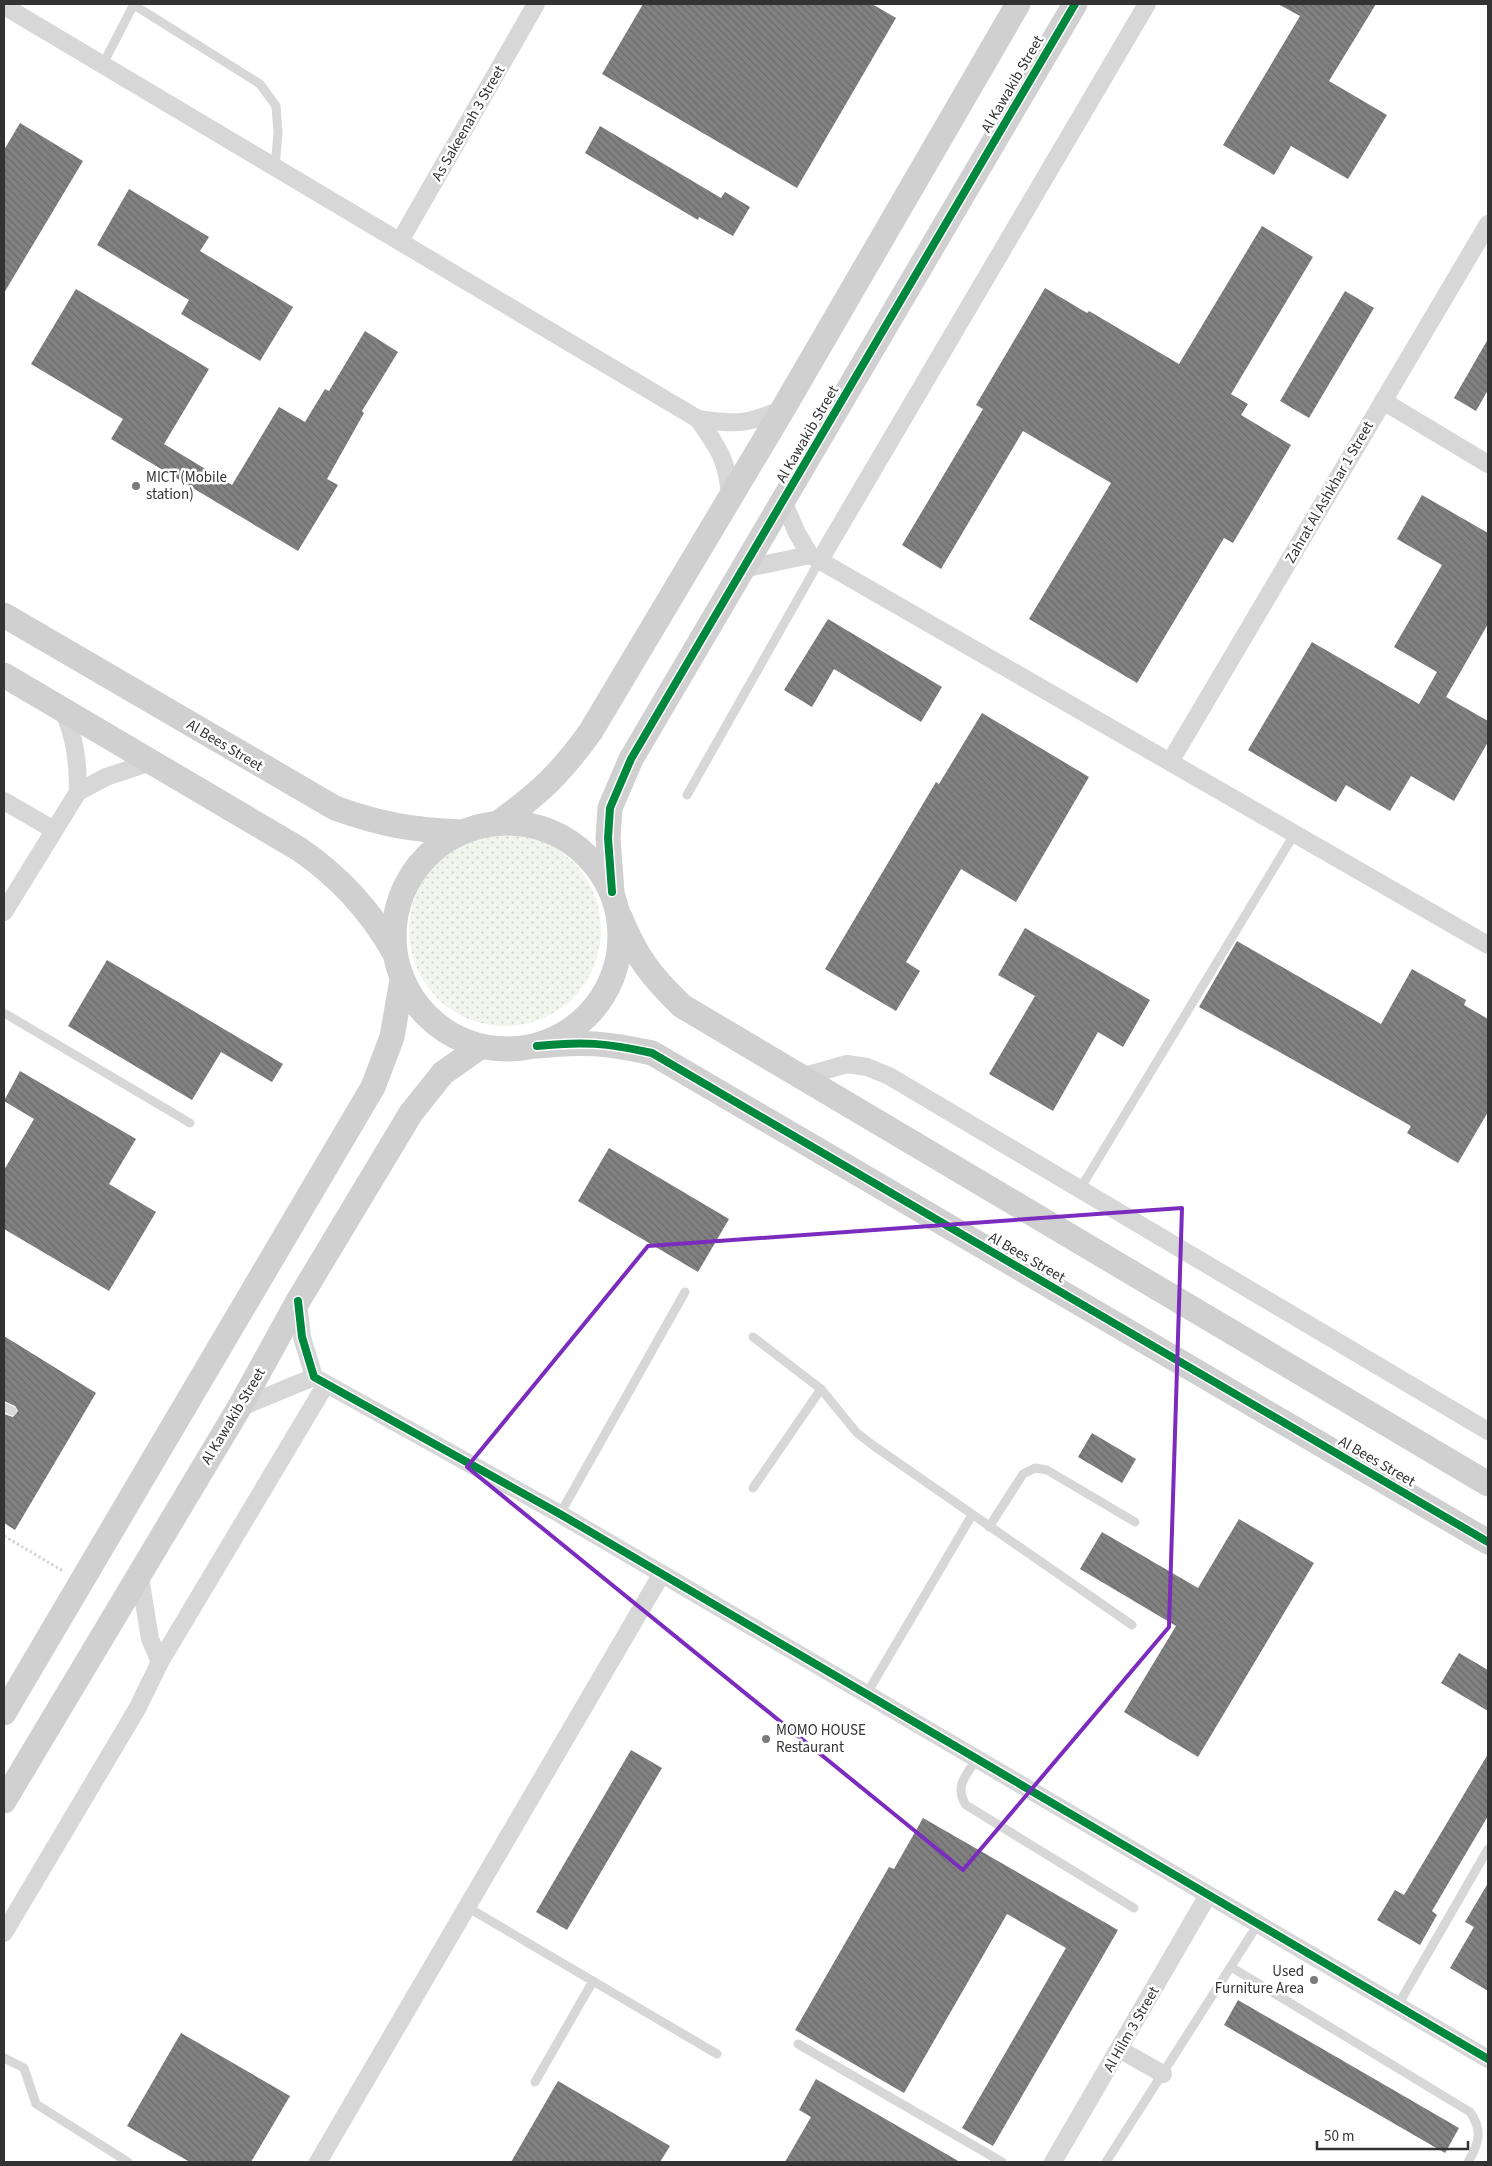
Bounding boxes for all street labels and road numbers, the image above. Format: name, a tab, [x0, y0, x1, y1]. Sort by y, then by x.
street label: Al Kawakib Street	[976, 32, 1049, 137]
street label: As Sakeenah 3 Street	[427, 62, 510, 185]
street label: Al Kawakib Street	[771, 382, 844, 487]
street label: Zahrat Al Ashkhar 1 Street	[1280, 417, 1379, 567]
street label: Al Bees Street	[183, 714, 267, 776]
street label: Al Bees Street	[984, 1227, 1069, 1288]
street label: Al Kawakib Street	[196, 1364, 271, 1469]
street label: Al Bees Street	[1334, 1431, 1419, 1492]
street label: Al Hilm 3 Street	[1098, 1983, 1164, 2076]

